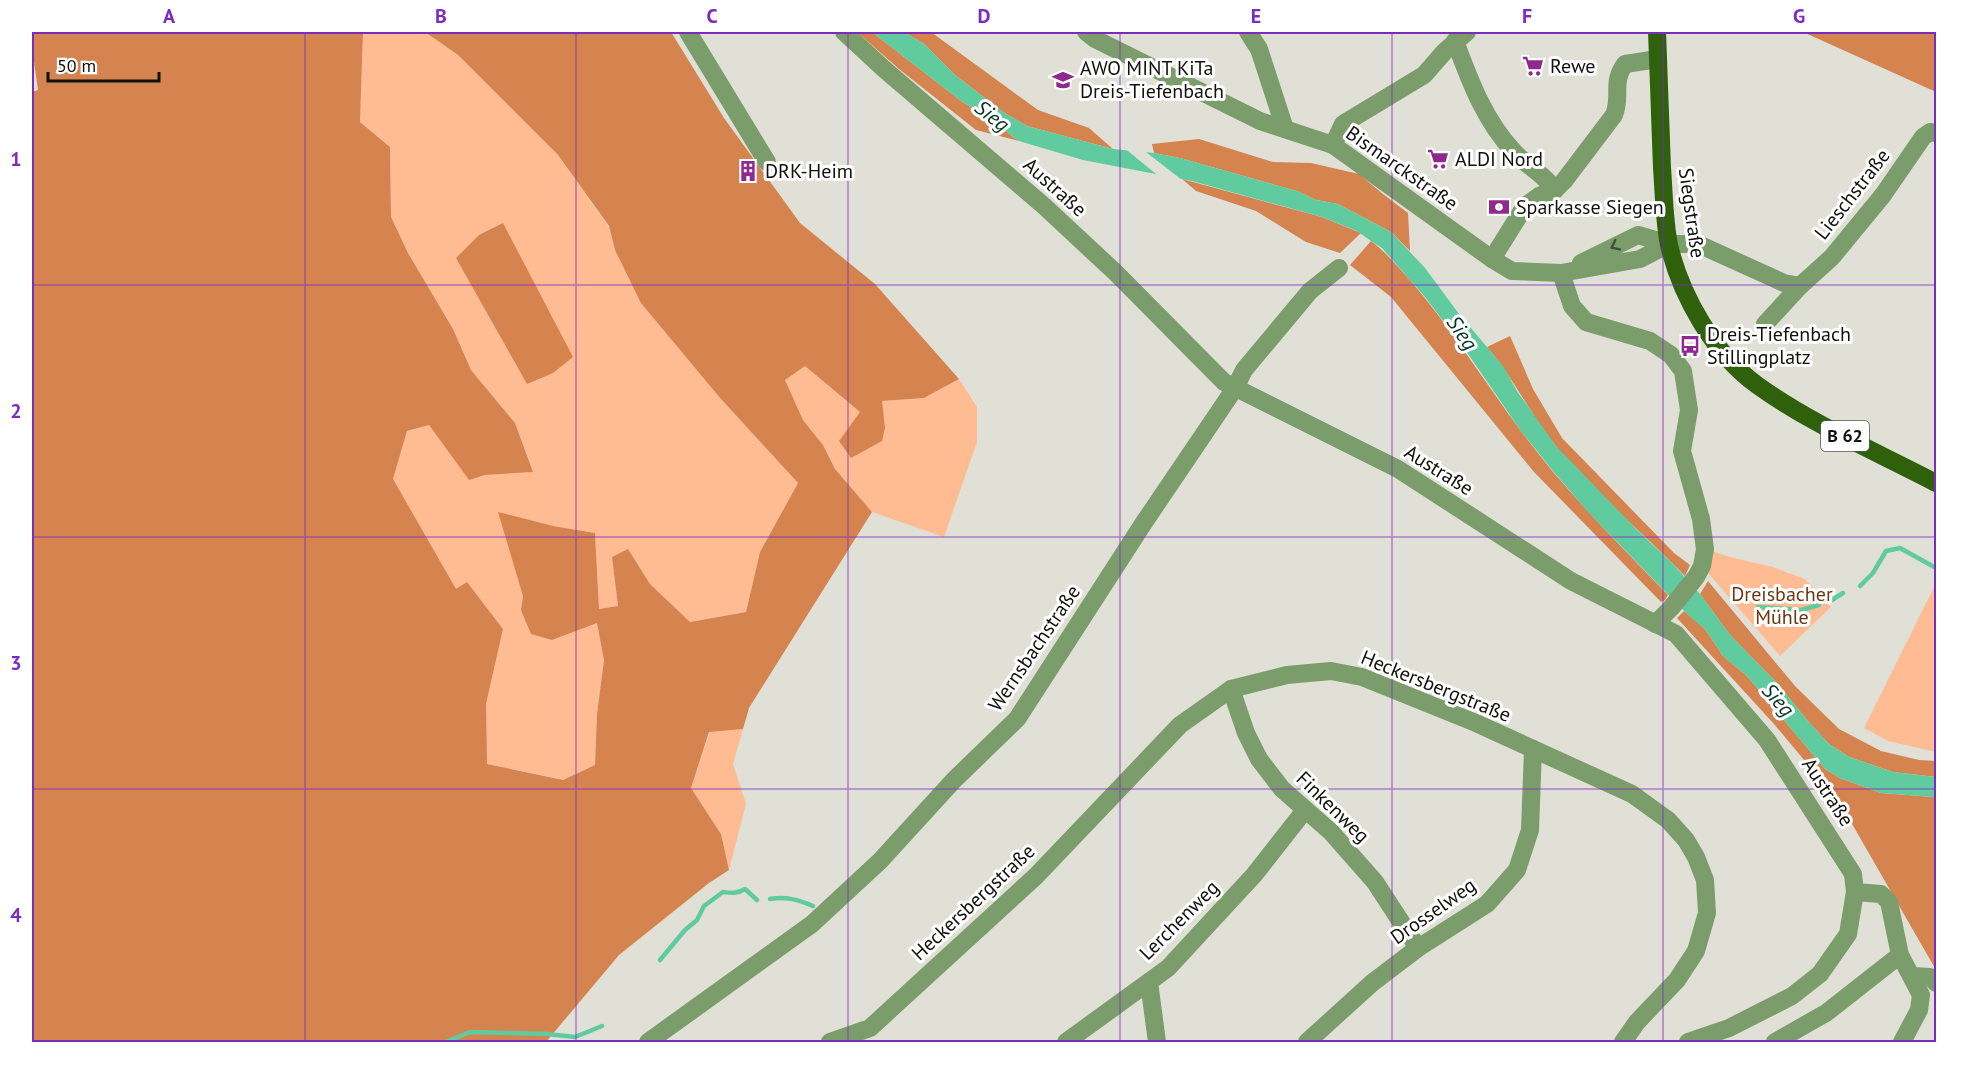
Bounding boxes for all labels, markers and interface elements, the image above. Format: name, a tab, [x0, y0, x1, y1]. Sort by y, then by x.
text: A	[163, 3, 176, 29]
text: B	[435, 3, 447, 29]
text: C	[706, 3, 718, 29]
text: D	[978, 3, 991, 29]
text: E	[1251, 3, 1261, 29]
text: F	[1522, 3, 1532, 29]
text: G	[1793, 3, 1805, 29]
scale bar	[48, 45, 159, 83]
place label: Rewe	[1550, 53, 1596, 79]
text: 50 m	[57, 54, 96, 77]
supermarket icon: Rewe	[1521, 54, 1545, 78]
place label: AWO MINT KiTa Dreis-Tiefenbach	[1080, 55, 1224, 104]
school or university icon: AWO MINT KiTa Dreis-Tiefenbach	[1051, 68, 1075, 92]
water label: Sieg	[970, 94, 1015, 138]
street label: Bismarckstraße	[1341, 120, 1463, 216]
street label: Lieschstraße	[1808, 143, 1896, 245]
text: 1	[10, 146, 22, 172]
place label: ALDI Nord	[1455, 146, 1543, 172]
supermarket icon: ALDI Nord	[1426, 147, 1450, 171]
street label: Austraße	[1018, 152, 1092, 222]
place label: DRK-Heim	[765, 158, 853, 184]
building icon: DRK-Heim	[736, 159, 760, 183]
street label: Siegstraße	[1673, 166, 1711, 260]
place label: Sparkasse Siegen	[1516, 194, 1664, 220]
bank icon: Sparkasse Siegen	[1487, 195, 1511, 219]
one-way arrow	[1610, 239, 1621, 251]
water label: Sieg	[1441, 310, 1484, 356]
place label: Dreis-Tiefenbach Stillingplatz	[1707, 321, 1851, 370]
bus stop icon: Dreis-Tiefenbach Stillingplatz	[1678, 334, 1702, 358]
text: 2	[10, 398, 22, 424]
road number: B 62	[1821, 421, 1869, 451]
street label: Austraße	[1400, 439, 1478, 501]
street label: Wernsbachstraße	[982, 580, 1086, 716]
park label: Dreisbacher Mühle	[1731, 581, 1833, 630]
street label: Heckersbergstraße	[1357, 644, 1515, 728]
text: 3	[10, 650, 22, 676]
water label: Sieg	[1756, 677, 1801, 723]
street label: Austraße	[1796, 753, 1860, 831]
street label: Finkenweg	[1291, 766, 1375, 848]
street label: Heckersbergstraße	[906, 838, 1040, 966]
street label: Drosselweg	[1385, 872, 1481, 950]
street label: Lerchenweg	[1134, 875, 1224, 965]
text: 4	[10, 902, 22, 928]

